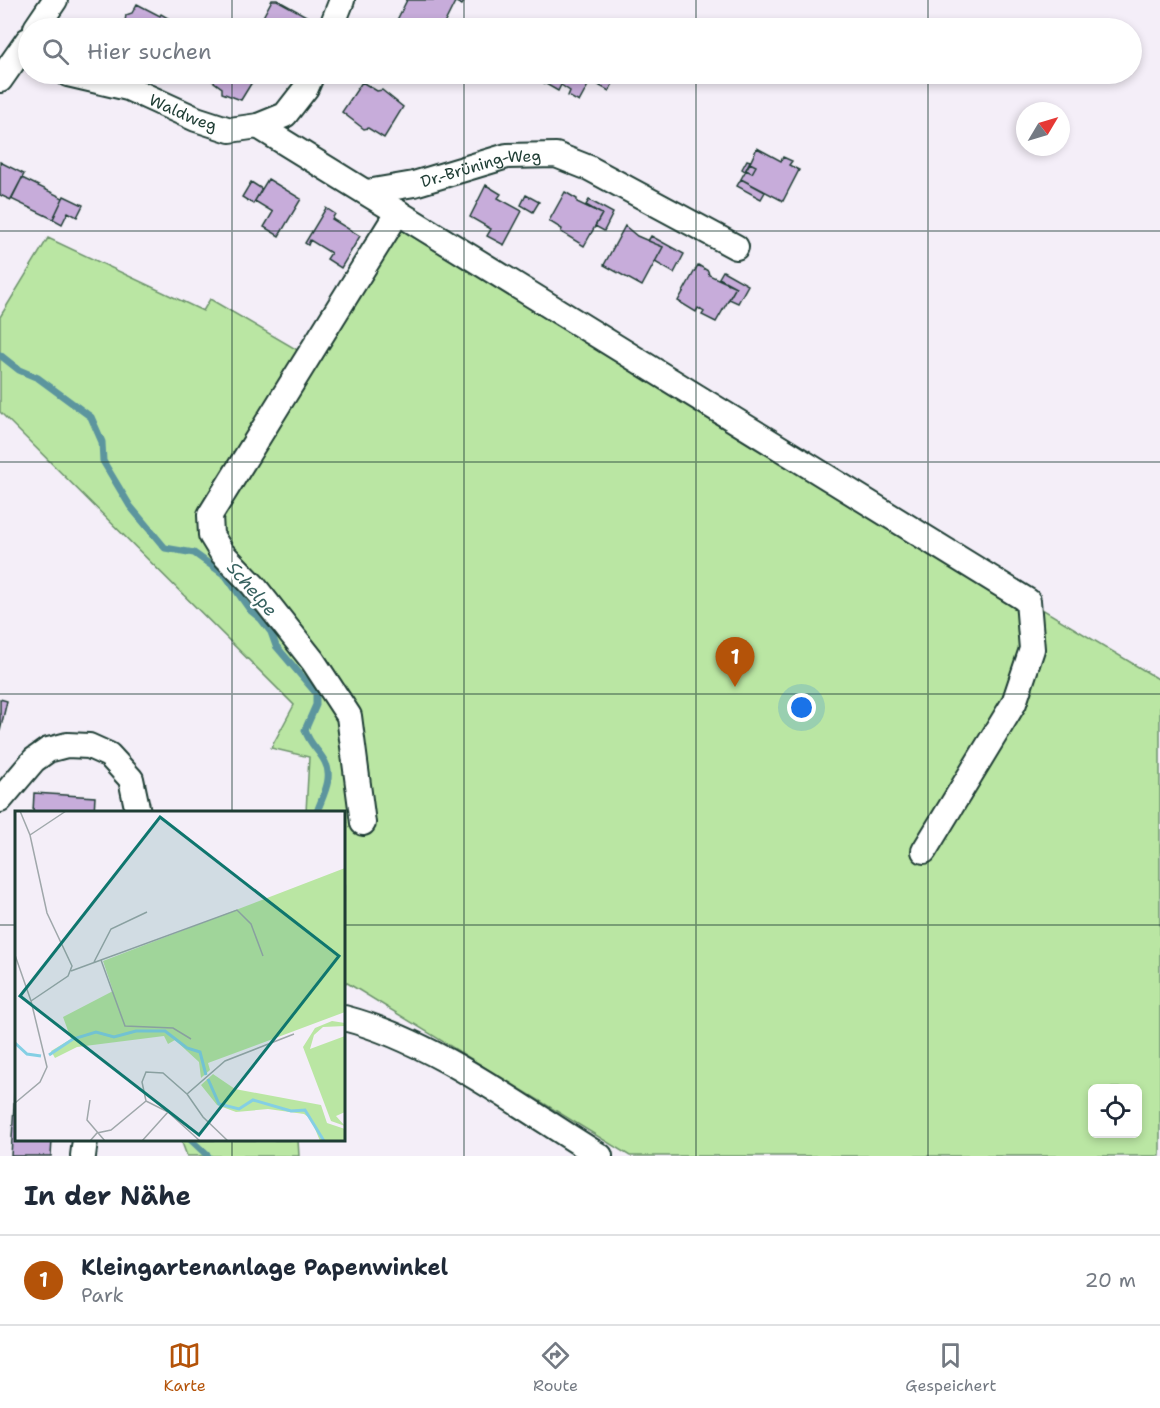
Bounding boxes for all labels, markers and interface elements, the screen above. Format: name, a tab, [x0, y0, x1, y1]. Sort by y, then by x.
search box	[18, 18, 1142, 84]
icon: search	[39, 35, 72, 68]
text: Hier suchen	[87, 37, 212, 66]
street label: Waldweg	[146, 89, 220, 136]
north arrow	[1016, 102, 1070, 156]
street label: Dr.-Brüning-Weg	[418, 145, 541, 192]
water label: Schelpe	[221, 556, 283, 622]
pin: 1	[716, 638, 754, 687]
your location	[787, 693, 816, 722]
inset map	[15, 811, 345, 1141]
map controls	[1088, 1084, 1142, 1138]
button: locate	[1088, 1084, 1142, 1138]
text: In der Nähe	[24, 1178, 191, 1213]
text: Kleingartenanlage Papenwinkel	[81, 1253, 448, 1282]
text: 1	[39, 1267, 48, 1293]
text: 20 m	[1085, 1267, 1136, 1293]
text: Park	[81, 1282, 124, 1308]
tab: Karte	[164, 1339, 206, 1396]
tab: Route	[533, 1339, 578, 1396]
tab: Gespeichert	[905, 1339, 996, 1396]

